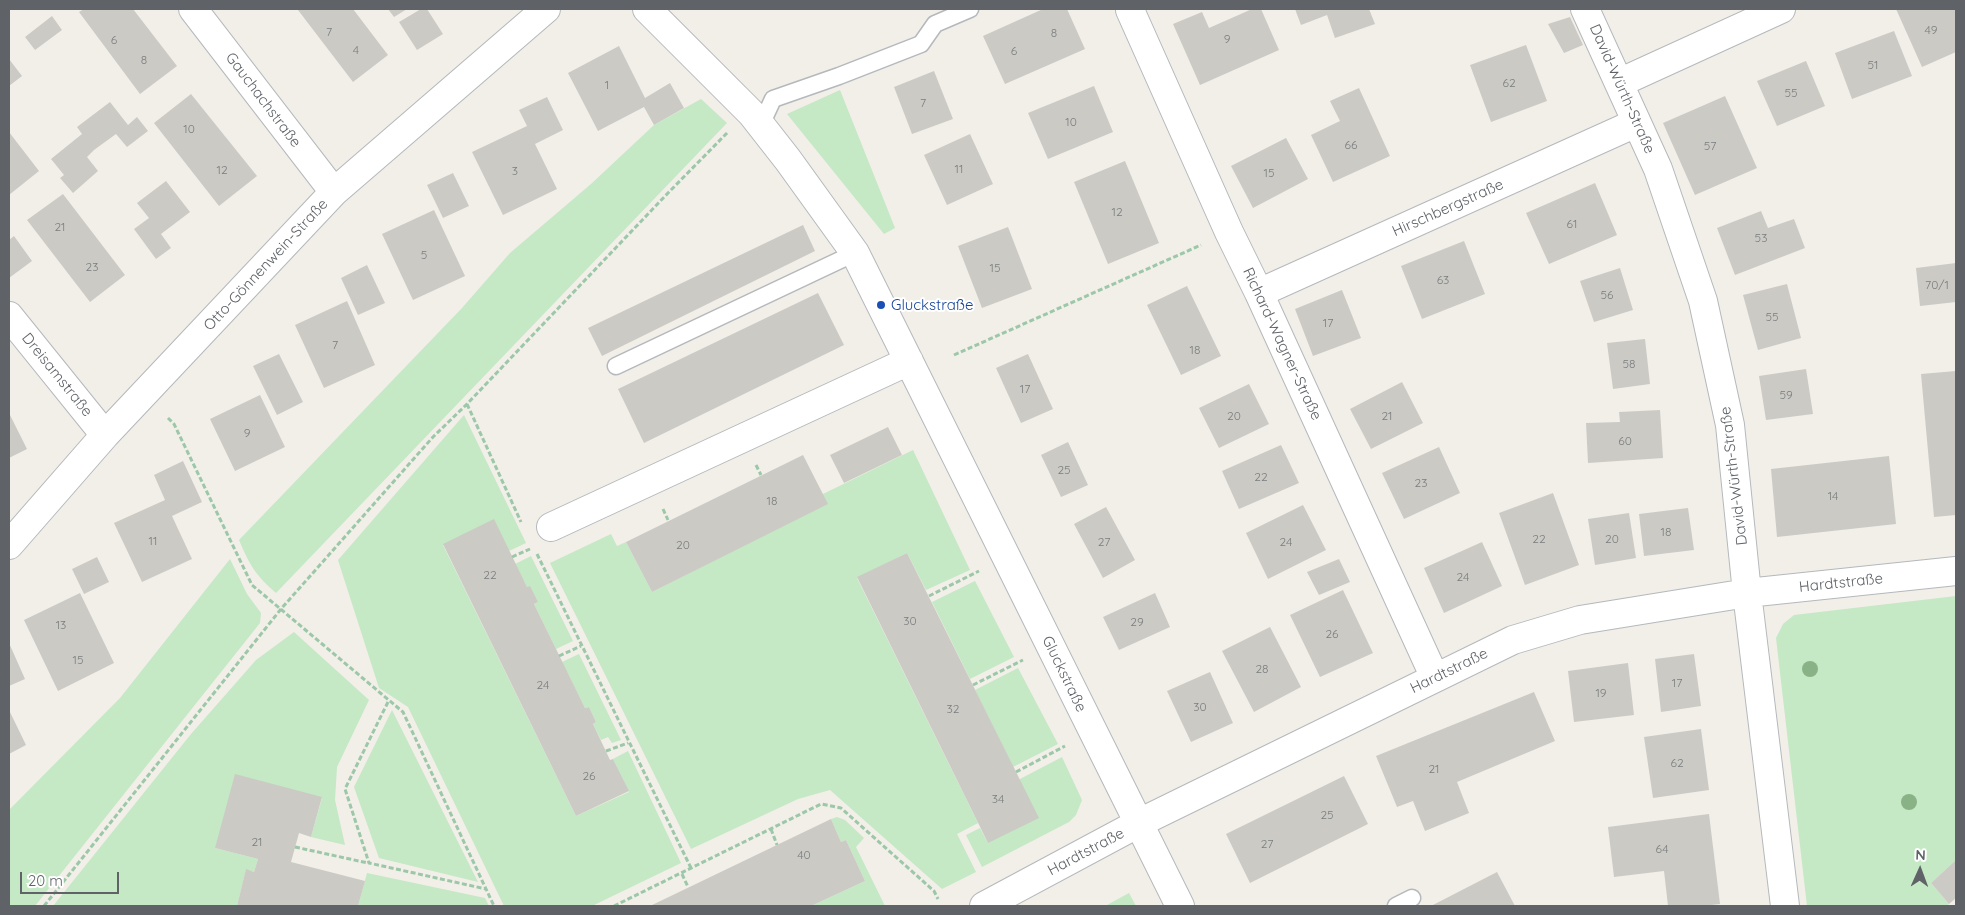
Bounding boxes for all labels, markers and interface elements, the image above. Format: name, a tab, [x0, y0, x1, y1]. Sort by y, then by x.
street label: David-Würth-Straße	[1585, 22, 1659, 156]
house number: 49	[1925, 23, 1937, 37]
house number: 7	[326, 25, 332, 39]
house number: 8	[1051, 26, 1057, 40]
house number: 9	[1224, 32, 1230, 46]
house number: 6	[111, 33, 117, 47]
house number: 4	[353, 43, 359, 57]
house number: 6	[1011, 44, 1017, 58]
street label: Gauchachstraße	[221, 49, 305, 151]
house number: 8	[141, 53, 147, 67]
house number: 51	[1868, 58, 1878, 72]
house number: 62	[1502, 76, 1516, 90]
house number: 1	[605, 78, 609, 92]
house number: 55	[1784, 86, 1798, 100]
house number: 7	[920, 96, 926, 110]
house number: 10	[1065, 115, 1077, 129]
house number: 10	[183, 122, 195, 136]
house number: 66	[1345, 138, 1357, 152]
house number: 57	[1704, 139, 1716, 153]
house number: 11	[955, 162, 963, 176]
house number: 12	[216, 163, 228, 177]
house number: 3	[512, 164, 518, 178]
house number: 15	[1264, 166, 1274, 180]
street label: Hirschbergstraße	[1390, 175, 1506, 241]
street label: Otto-Gönnenwein-Straße	[200, 195, 332, 335]
house number: 12	[1111, 205, 1123, 219]
house number: 61	[1567, 217, 1577, 231]
house number: 21	[54, 220, 66, 234]
house number: 53	[1755, 231, 1767, 245]
house number: 5	[421, 248, 427, 262]
house number: 23	[86, 260, 98, 274]
house number: 15	[990, 261, 1000, 275]
street label: Richard-Wagner-Straße	[1239, 265, 1325, 423]
house number: 63	[1437, 273, 1449, 287]
house number: 70/1	[1925, 278, 1949, 292]
house number: 56	[1601, 288, 1613, 302]
place label: Gluckstraße	[891, 296, 973, 314]
marker: Gluckstraße	[875, 299, 887, 311]
house number: 55	[1765, 310, 1779, 324]
house number: 17	[1323, 316, 1333, 330]
street label: Dreisamstraße	[18, 330, 96, 420]
house number: 7	[332, 338, 338, 352]
house number: 18	[1190, 343, 1200, 357]
house number: 58	[1622, 357, 1636, 371]
house number: 17	[1020, 382, 1030, 396]
house number: 59	[1779, 388, 1793, 402]
street label: David-Würth-Straße	[1717, 406, 1751, 546]
house number: 20	[1227, 409, 1241, 423]
house number: 21	[1381, 409, 1393, 423]
house number: 9	[244, 426, 250, 440]
house number: 60	[1618, 434, 1632, 448]
house number: 25	[1057, 463, 1071, 477]
house number: 22	[1254, 470, 1268, 484]
house number: 23	[1415, 476, 1427, 490]
house number: 14	[1828, 489, 1838, 503]
house number: 18	[767, 494, 777, 508]
house number: 18	[1661, 525, 1671, 539]
house number: 22	[1532, 532, 1546, 546]
house number: 20	[1605, 532, 1619, 546]
house number: 11	[149, 534, 157, 548]
house number: 27	[1098, 535, 1110, 549]
house number: 24	[1280, 535, 1292, 549]
house number: 20	[676, 538, 690, 552]
house number: 22	[483, 568, 497, 582]
house number: 24	[1457, 570, 1469, 584]
street label: Hardtstraße	[1798, 570, 1884, 596]
house number: 30	[903, 614, 917, 628]
house number: 29	[1130, 615, 1144, 629]
house number: 13	[56, 618, 66, 632]
house number: 26	[1325, 627, 1339, 641]
street label: Gluckstraße	[1038, 633, 1090, 715]
street label: Hardtstraße	[1407, 644, 1491, 698]
house number: 15	[73, 653, 83, 667]
house number: 28	[1255, 662, 1269, 676]
house number: 17	[1672, 676, 1682, 690]
house number: 24	[537, 678, 549, 692]
house number: 19	[1595, 686, 1607, 700]
house number: 30	[1193, 700, 1207, 714]
house number: 32	[947, 702, 959, 716]
house number: 62	[1670, 756, 1684, 770]
house number: 21	[1428, 762, 1440, 776]
house number: 26	[582, 769, 596, 783]
house number: 34	[992, 792, 1004, 806]
house number: 25	[1320, 808, 1334, 822]
street label: Hardtstraße	[1045, 824, 1127, 880]
house number: 21	[251, 835, 263, 849]
house number: 27	[1261, 837, 1273, 851]
house number: 64	[1656, 842, 1668, 856]
north arrow	[1895, 845, 1945, 895]
text: N	[1915, 846, 1926, 864]
house number: 40	[797, 848, 811, 862]
scale bar	[22, 862, 121, 894]
text: 20 m	[28, 871, 63, 890]

